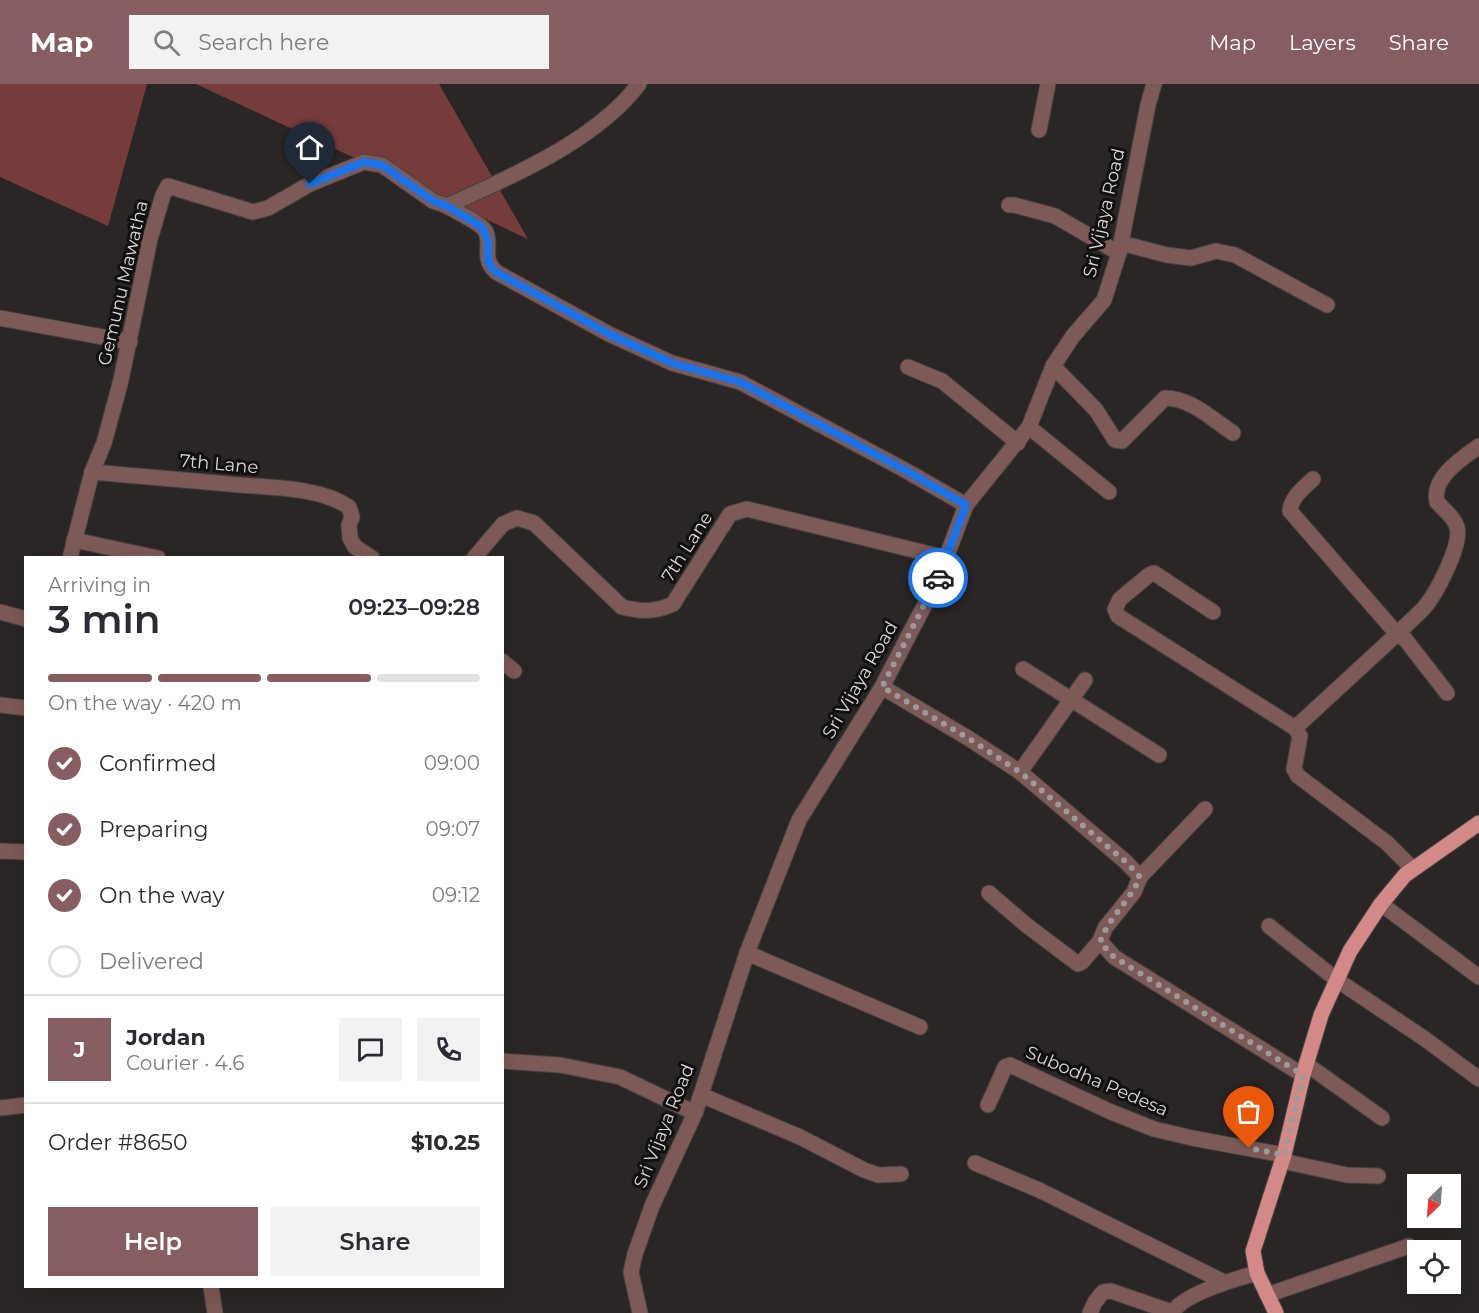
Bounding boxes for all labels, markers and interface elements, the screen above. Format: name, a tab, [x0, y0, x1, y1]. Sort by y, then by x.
search box	[129, 15, 549, 69]
text: Map	[30, 25, 93, 59]
icon: search	[150, 26, 183, 59]
text: Search here	[198, 29, 329, 56]
text: Map	[1209, 30, 1256, 55]
text: Layers	[1289, 30, 1356, 55]
text: Share	[1389, 30, 1449, 55]
pin	[284, 122, 335, 184]
icon: home	[293, 131, 326, 164]
street label: Sri Vijaya Road	[1078, 146, 1130, 280]
street label: Gemunu Mawatha	[93, 198, 153, 368]
street label: 7th Lane	[179, 450, 259, 478]
street label: 7th Lane	[657, 508, 717, 586]
courier	[908, 548, 968, 608]
icon: car	[922, 562, 955, 595]
text: Arriving in	[48, 573, 151, 597]
text: 09:23–09:28	[348, 594, 480, 621]
text: 3 min	[48, 595, 161, 643]
street label: Sri Vijaya Road	[818, 617, 902, 743]
text: On the way · 420 m	[48, 691, 242, 715]
icon: check	[48, 747, 81, 780]
text: Confirmed	[99, 750, 216, 777]
text: 09:00	[424, 751, 480, 775]
icon: check	[48, 813, 81, 846]
text: Preparing	[99, 816, 208, 843]
text: 09:07	[425, 817, 480, 841]
icon: check	[48, 879, 81, 912]
text: On the way	[99, 882, 224, 909]
text: 09:12	[432, 883, 480, 907]
text: Delivered	[99, 948, 204, 975]
button: chat	[339, 1018, 402, 1081]
button: phone	[417, 1018, 480, 1081]
text: Jordan	[126, 1024, 206, 1051]
text: J	[74, 1036, 85, 1063]
street label: Subodha Pedesa	[1023, 1041, 1171, 1121]
text: Courier · 4.6	[126, 1051, 244, 1075]
street label: Sri Vijaya Road	[629, 1061, 699, 1191]
pin	[1223, 1086, 1274, 1148]
icon: bag	[1232, 1095, 1265, 1128]
text: Order #8650	[48, 1129, 188, 1156]
text: $10.25	[411, 1129, 480, 1156]
north arrow	[1407, 1174, 1461, 1228]
map controls	[1407, 1174, 1461, 1294]
button: Help	[48, 1207, 258, 1276]
button: Share	[270, 1207, 480, 1276]
button: locate	[1407, 1240, 1461, 1294]

